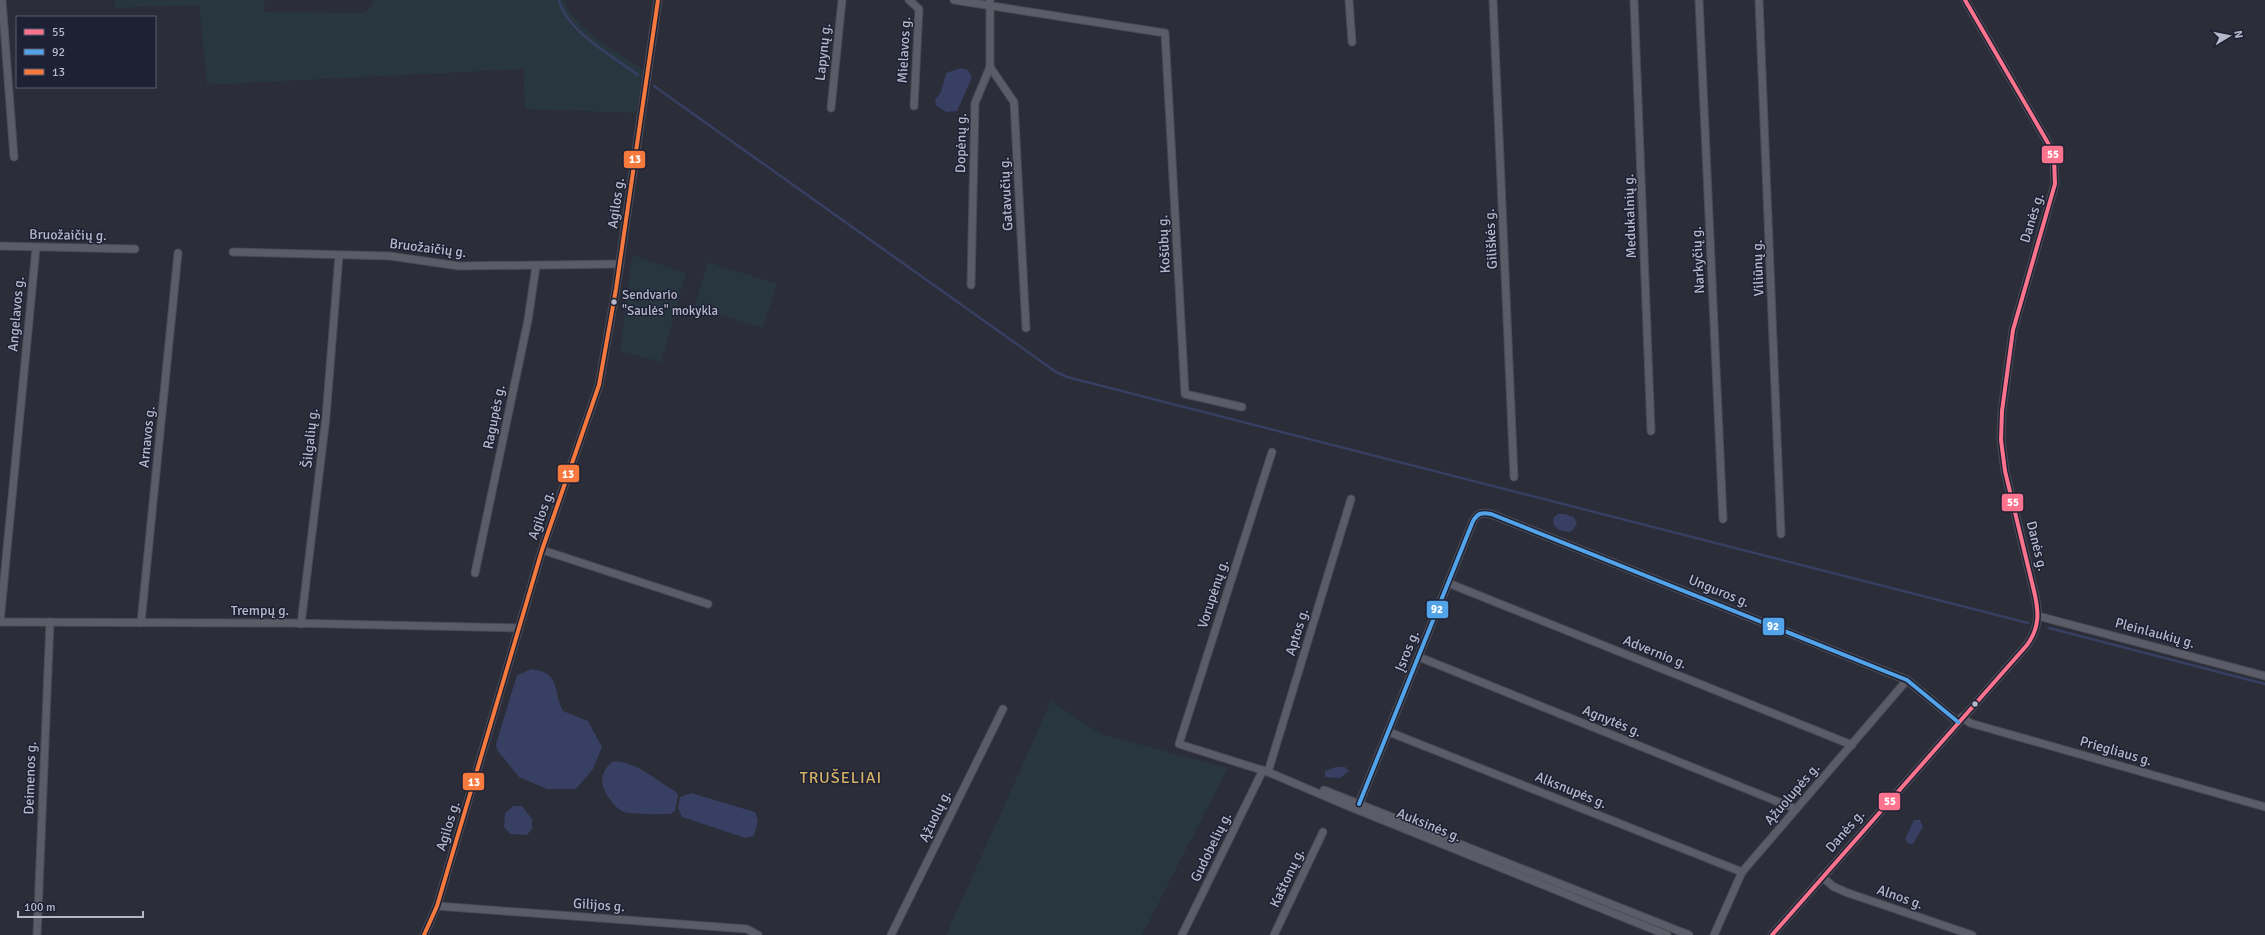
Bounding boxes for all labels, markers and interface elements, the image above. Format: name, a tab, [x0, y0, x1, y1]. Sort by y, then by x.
legend	[16, 16, 156, 88]
street label: Mielavos g.	[894, 16, 914, 84]
north arrow	[2209, 16, 2249, 56]
street label: Lapynų g.	[812, 22, 834, 82]
text: 55	[52, 25, 65, 40]
text: N	[2231, 29, 2245, 39]
text: 92	[52, 45, 65, 60]
text: 13	[52, 65, 65, 80]
street label: Dopėnų g.	[952, 113, 970, 173]
line badge: 55	[2041, 145, 2064, 164]
text: 55	[2047, 148, 2059, 161]
line badge: 13	[623, 150, 646, 169]
text: 13	[629, 153, 641, 166]
street label: Gatavučių g.	[996, 157, 1016, 231]
street label: Medukalnių g.	[1620, 173, 1640, 259]
street label: Agilos g.	[604, 176, 628, 230]
street label: Danės g.	[2016, 191, 2048, 245]
street label: Giliškės g.	[1481, 208, 1501, 270]
street label: Košūbų g.	[1154, 214, 1174, 274]
street label: Bruožaičių g.	[29, 226, 107, 244]
street label: Narkyčių g.	[1688, 226, 1708, 294]
street label: Bruožaičių g.	[388, 235, 468, 261]
street label: Viliūnų g.	[1749, 239, 1767, 297]
street label: Angelavos g.	[4, 276, 28, 352]
place label: Sendvario "Saulės" mokykla	[622, 287, 718, 319]
marker: Sendvario "Saulės" mokykla	[609, 297, 619, 307]
street label: Ragupės g.	[479, 383, 509, 451]
street label: Arnavos g.	[135, 405, 159, 469]
street label: Šilgalių g.	[298, 407, 322, 469]
line badge: 13	[557, 464, 580, 483]
text: 13	[562, 468, 574, 481]
street label: Agilos g.	[524, 488, 558, 542]
line badge: 55	[2001, 493, 2024, 512]
text: 55	[2007, 496, 2019, 509]
street label: Danės g.	[2023, 519, 2051, 573]
street label: Vorupėnų g.	[1194, 557, 1232, 631]
street label: Unguros g.	[1686, 571, 1752, 611]
line badge: 92	[1426, 600, 1449, 619]
street label: Trempų g.	[231, 602, 289, 619]
text: 92	[1431, 603, 1443, 616]
street label: Aptos g.	[1282, 606, 1312, 658]
street label: Pleinlaukių g.	[2113, 614, 2197, 652]
line badge: 92	[1762, 617, 1785, 636]
text: 92	[1767, 620, 1779, 633]
street label: Įsros g.	[1391, 628, 1423, 674]
street label: Advernio g.	[1621, 632, 1689, 672]
unlabelled marker	[1970, 699, 1980, 709]
street label: Agnytės g.	[1580, 702, 1644, 740]
street label: Priegliaus g.	[2078, 733, 2154, 769]
street label: Deimenos g.	[20, 741, 40, 815]
street label: Ąžuolupės g.	[1761, 760, 1823, 828]
district label: TRUŠELIAI	[800, 768, 882, 788]
street label: Alksnupės g.	[1533, 768, 1609, 812]
line badge: 13	[462, 772, 485, 791]
text: 13	[468, 776, 480, 789]
street label: Ąžuolų g.	[915, 787, 955, 845]
line badge: 55	[1878, 792, 1901, 811]
text: 55	[1884, 795, 1896, 808]
street label: Agilos g.	[432, 799, 464, 853]
street label: Auksinės g.	[1394, 804, 1464, 846]
street label: Danės g.	[1822, 806, 1868, 856]
street label: Gudobelių g.	[1187, 809, 1235, 885]
street label: Kaštonų g.	[1266, 846, 1308, 910]
street label: Alnos g.	[1875, 881, 1925, 913]
scale bar	[18, 893, 143, 919]
street label: Gilijos g.	[572, 895, 626, 915]
text: 100 m	[24, 900, 56, 915]

